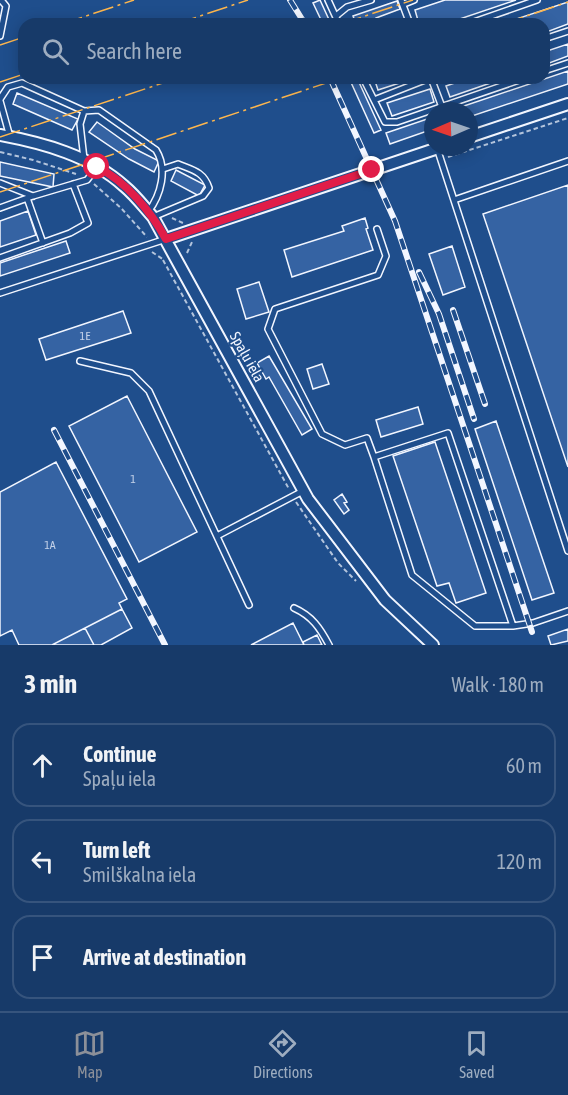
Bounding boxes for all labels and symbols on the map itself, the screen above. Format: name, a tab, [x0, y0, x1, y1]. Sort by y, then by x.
north arrow	[424, 102, 478, 156]
route start	[83, 153, 109, 179]
route end	[358, 156, 384, 182]
house number: 1E	[80, 329, 90, 343]
street label: Spaļu iela	[227, 329, 268, 385]
house number: 1	[130, 472, 136, 486]
house number: 1A	[44, 538, 56, 552]

